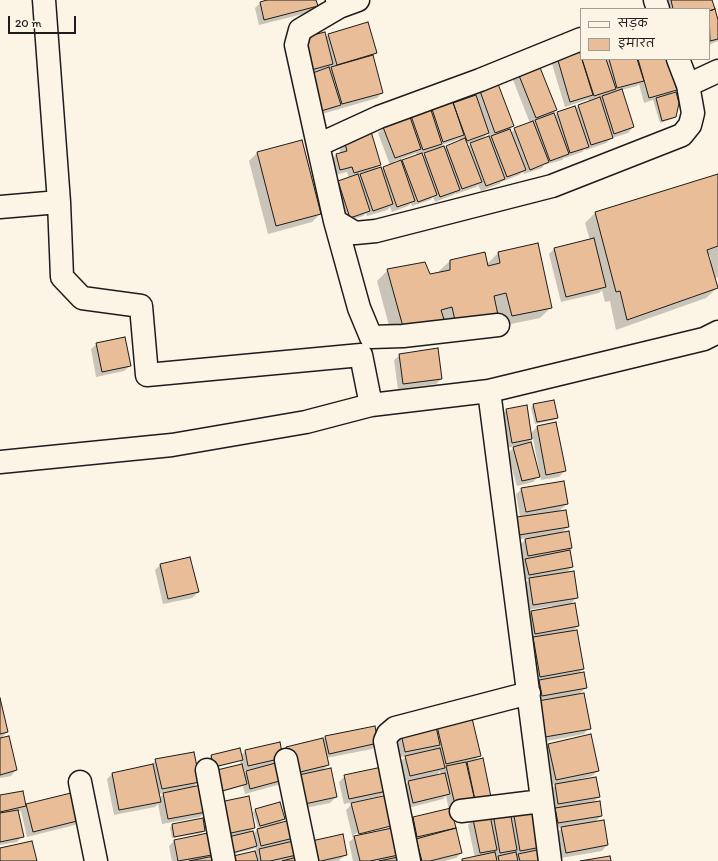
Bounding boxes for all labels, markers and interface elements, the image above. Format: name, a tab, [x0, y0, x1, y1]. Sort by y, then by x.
scale bar	[10, 8, 78, 34]
legend	[580, 8, 710, 60]
text: 20 m	[15, 16, 42, 30]
text: सड़क	[618, 16, 648, 30]
text: इमारत	[618, 36, 655, 50]

